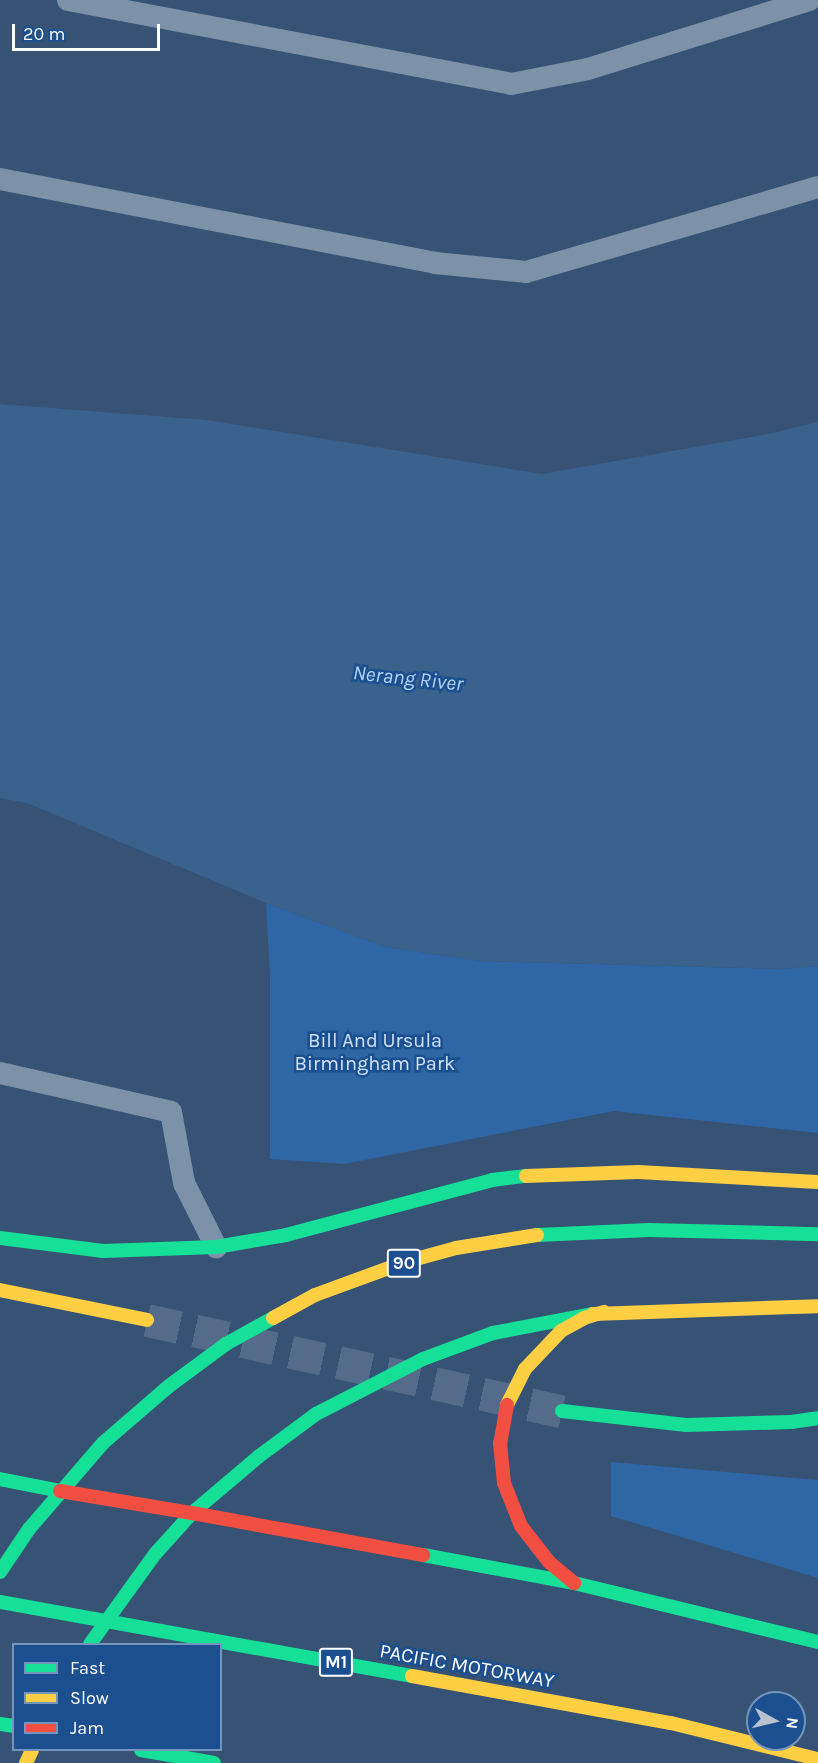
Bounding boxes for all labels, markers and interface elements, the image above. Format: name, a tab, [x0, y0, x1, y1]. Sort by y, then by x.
scale bar	[15, 12, 164, 50]
text: 20 m	[23, 23, 65, 45]
water label: Nerang River	[352, 660, 464, 696]
park label: Bill And Ursula Birmingham Park	[295, 1028, 455, 1075]
road number: 90	[386, 1248, 422, 1278]
street label: PACIFIC MOTORWAY	[378, 1639, 556, 1693]
legend	[12, 1643, 222, 1751]
road number: M1	[318, 1647, 354, 1677]
text: Fast	[70, 1657, 105, 1679]
text: Slow	[70, 1687, 109, 1709]
north arrow	[746, 1691, 806, 1751]
text: N	[782, 1716, 803, 1730]
text: Jam	[70, 1717, 104, 1739]

